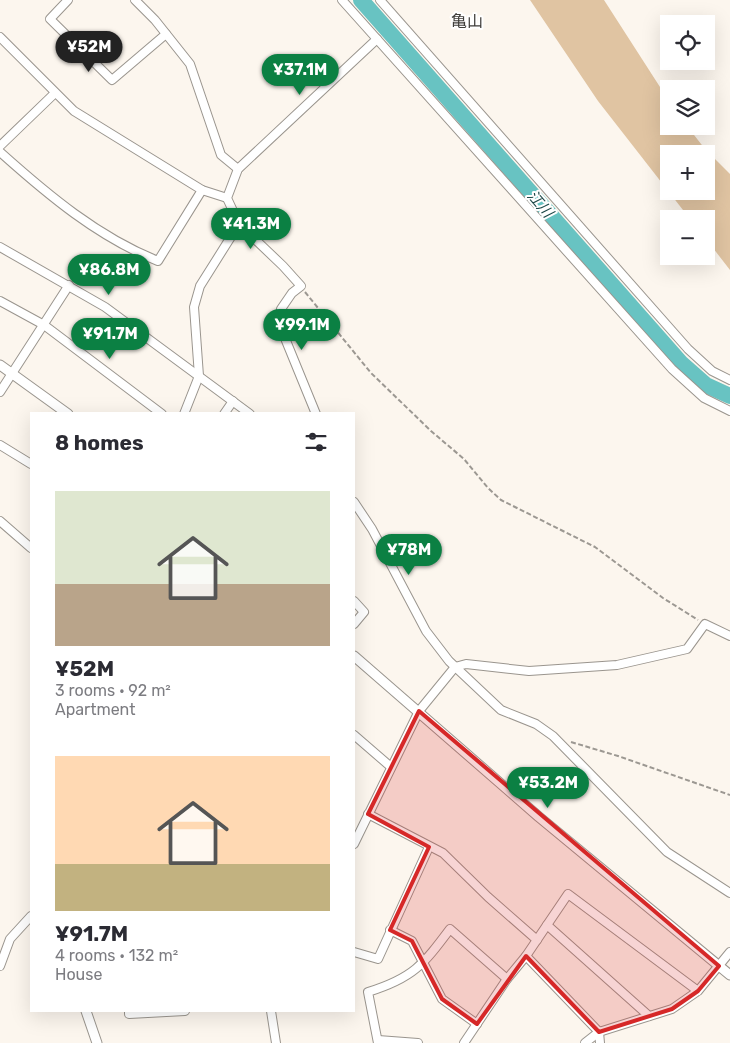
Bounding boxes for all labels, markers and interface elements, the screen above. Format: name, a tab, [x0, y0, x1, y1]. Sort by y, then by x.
district label: 亀山	[451, 12, 483, 31]
map controls	[660, 15, 715, 265]
button: locate	[660, 15, 715, 70]
pin: ¥52M	[59, 30, 119, 73]
text: ¥52M	[66, 37, 112, 56]
pin: ¥37.1M	[259, 54, 341, 96]
text: ¥37.1M	[273, 60, 327, 79]
button: layers	[660, 80, 715, 135]
button: +	[660, 145, 715, 200]
water label: 江川	[523, 187, 558, 223]
pin: ¥41.3M	[210, 208, 292, 250]
button: −	[660, 210, 715, 265]
text: ¥41.3M	[222, 214, 280, 233]
pin: ¥86.8M	[68, 254, 150, 296]
text: ¥86.8M	[79, 260, 139, 279]
pin: ¥99.1M	[261, 308, 343, 351]
text: ¥99.1M	[274, 315, 330, 334]
pin: ¥91.7M	[69, 318, 151, 360]
text: ¥91.7M	[82, 324, 138, 343]
icon: filters	[302, 428, 330, 456]
text: 8 homes	[55, 430, 144, 455]
icon: home	[148, 523, 238, 613]
pin: ¥78M	[379, 534, 439, 576]
text: ¥78M	[387, 540, 431, 559]
text: ¥52M	[55, 656, 114, 681]
text: 3 rooms · 92 m²	[55, 681, 171, 700]
text: Apartment	[55, 700, 135, 719]
pin: ¥53.2M	[507, 766, 589, 809]
text: ¥53.2M	[518, 773, 578, 792]
icon: home	[148, 788, 238, 878]
text: ¥91.7M	[55, 921, 128, 946]
text: 4 rooms · 132 m²	[55, 946, 178, 965]
text: House	[55, 965, 102, 984]

